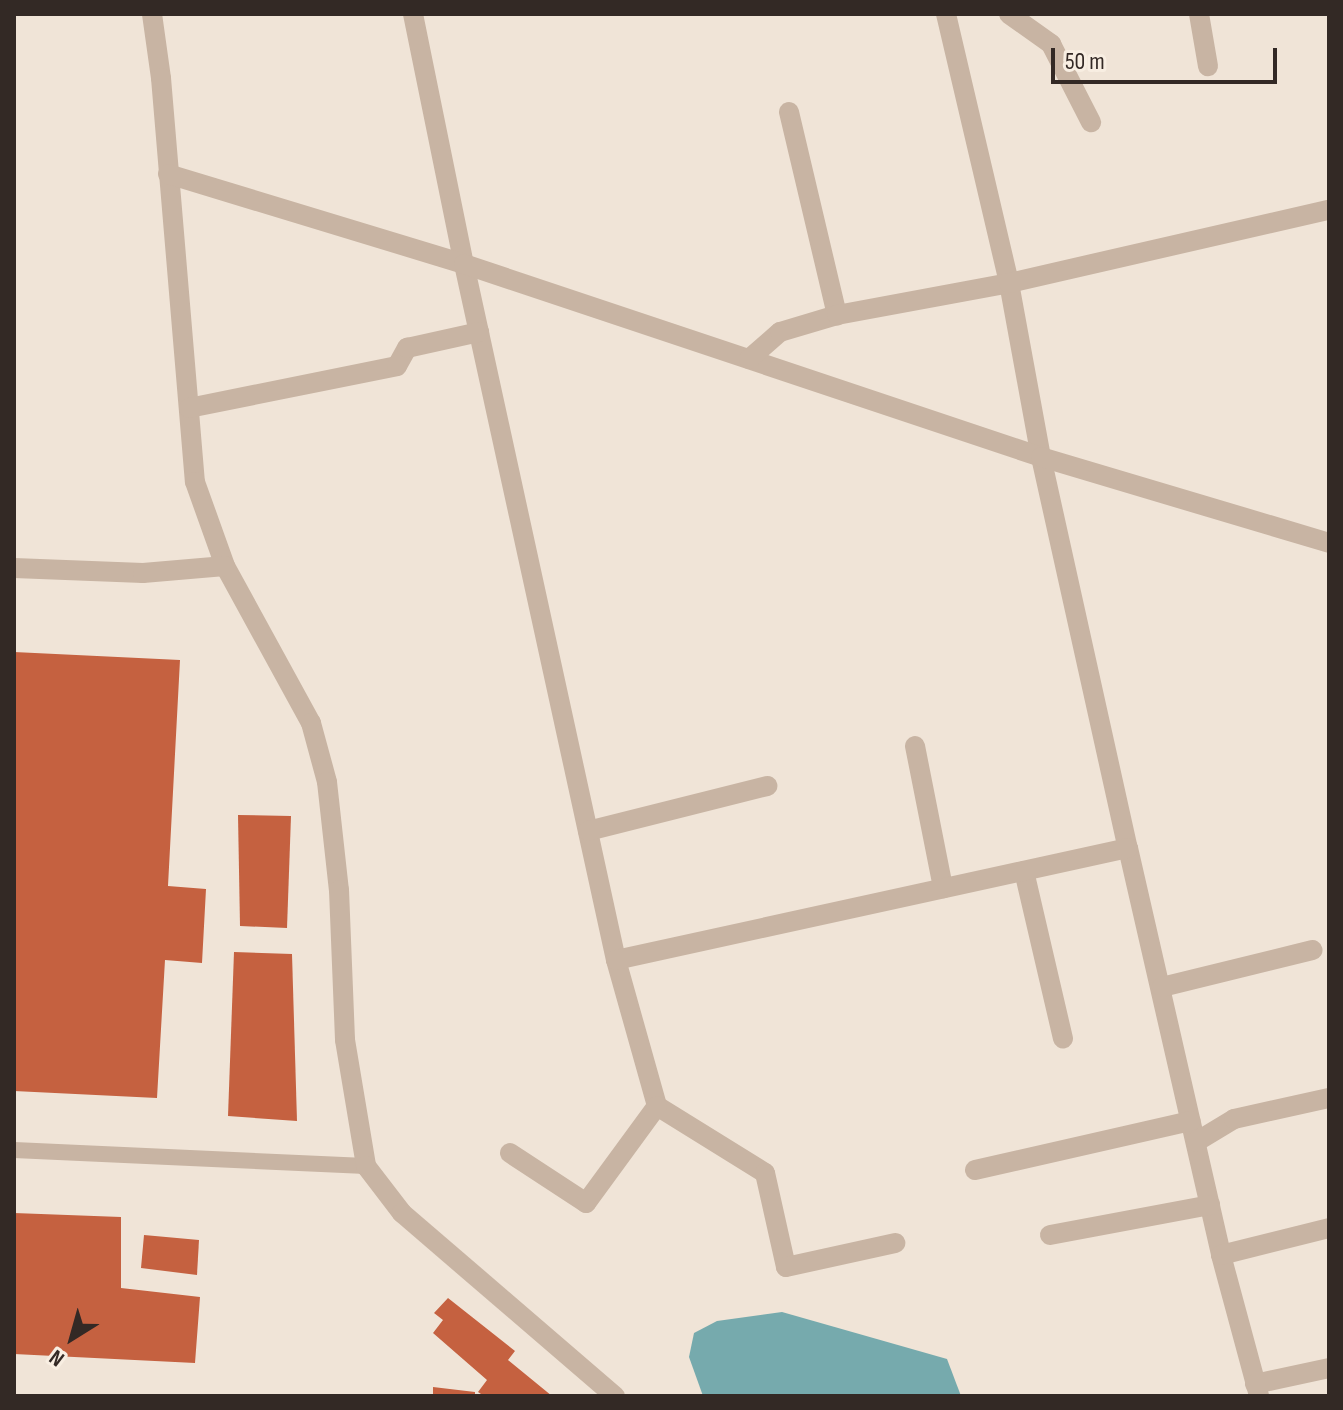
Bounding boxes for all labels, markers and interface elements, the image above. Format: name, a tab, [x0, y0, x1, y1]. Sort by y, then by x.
scale bar	[1055, 32, 1281, 82]
text: 50 m	[1065, 47, 1105, 76]
north arrow	[32, 1298, 112, 1378]
text: N	[44, 1343, 70, 1372]

